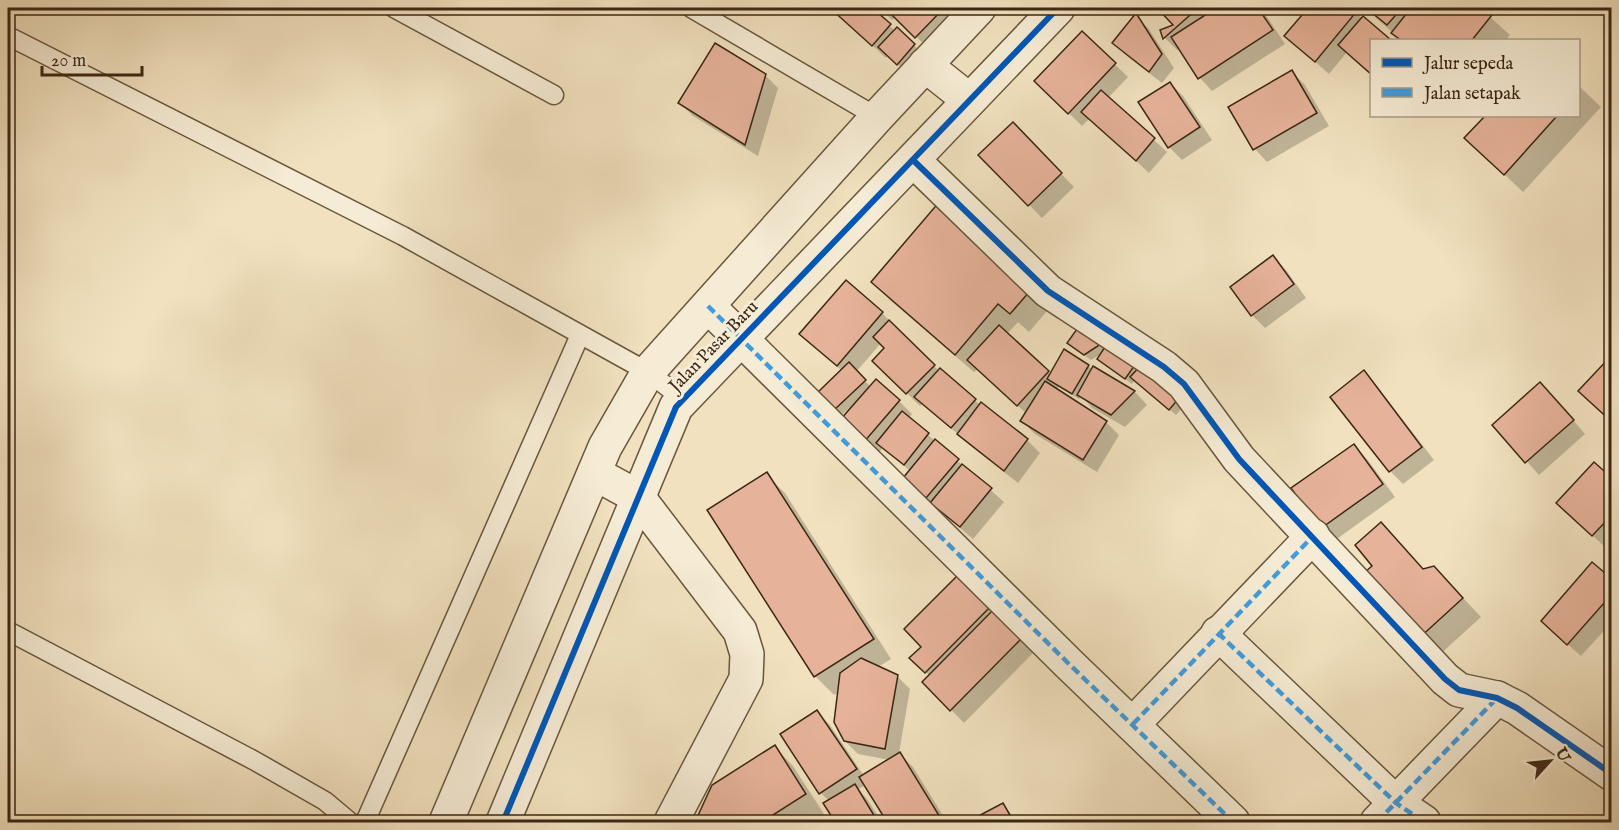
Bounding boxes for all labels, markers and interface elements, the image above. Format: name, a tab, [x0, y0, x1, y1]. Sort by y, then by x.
scale bar	[42, 39, 142, 77]
legend	[1370, 39, 1580, 117]
text: 20 m	[51, 50, 86, 73]
text: Jalur sepeda	[1422, 53, 1514, 76]
text: Jalan setapak	[1422, 83, 1521, 106]
street label: Jalan Pasar Baru	[663, 296, 764, 399]
north arrow	[1520, 731, 1580, 791]
text: U	[1549, 744, 1574, 766]

